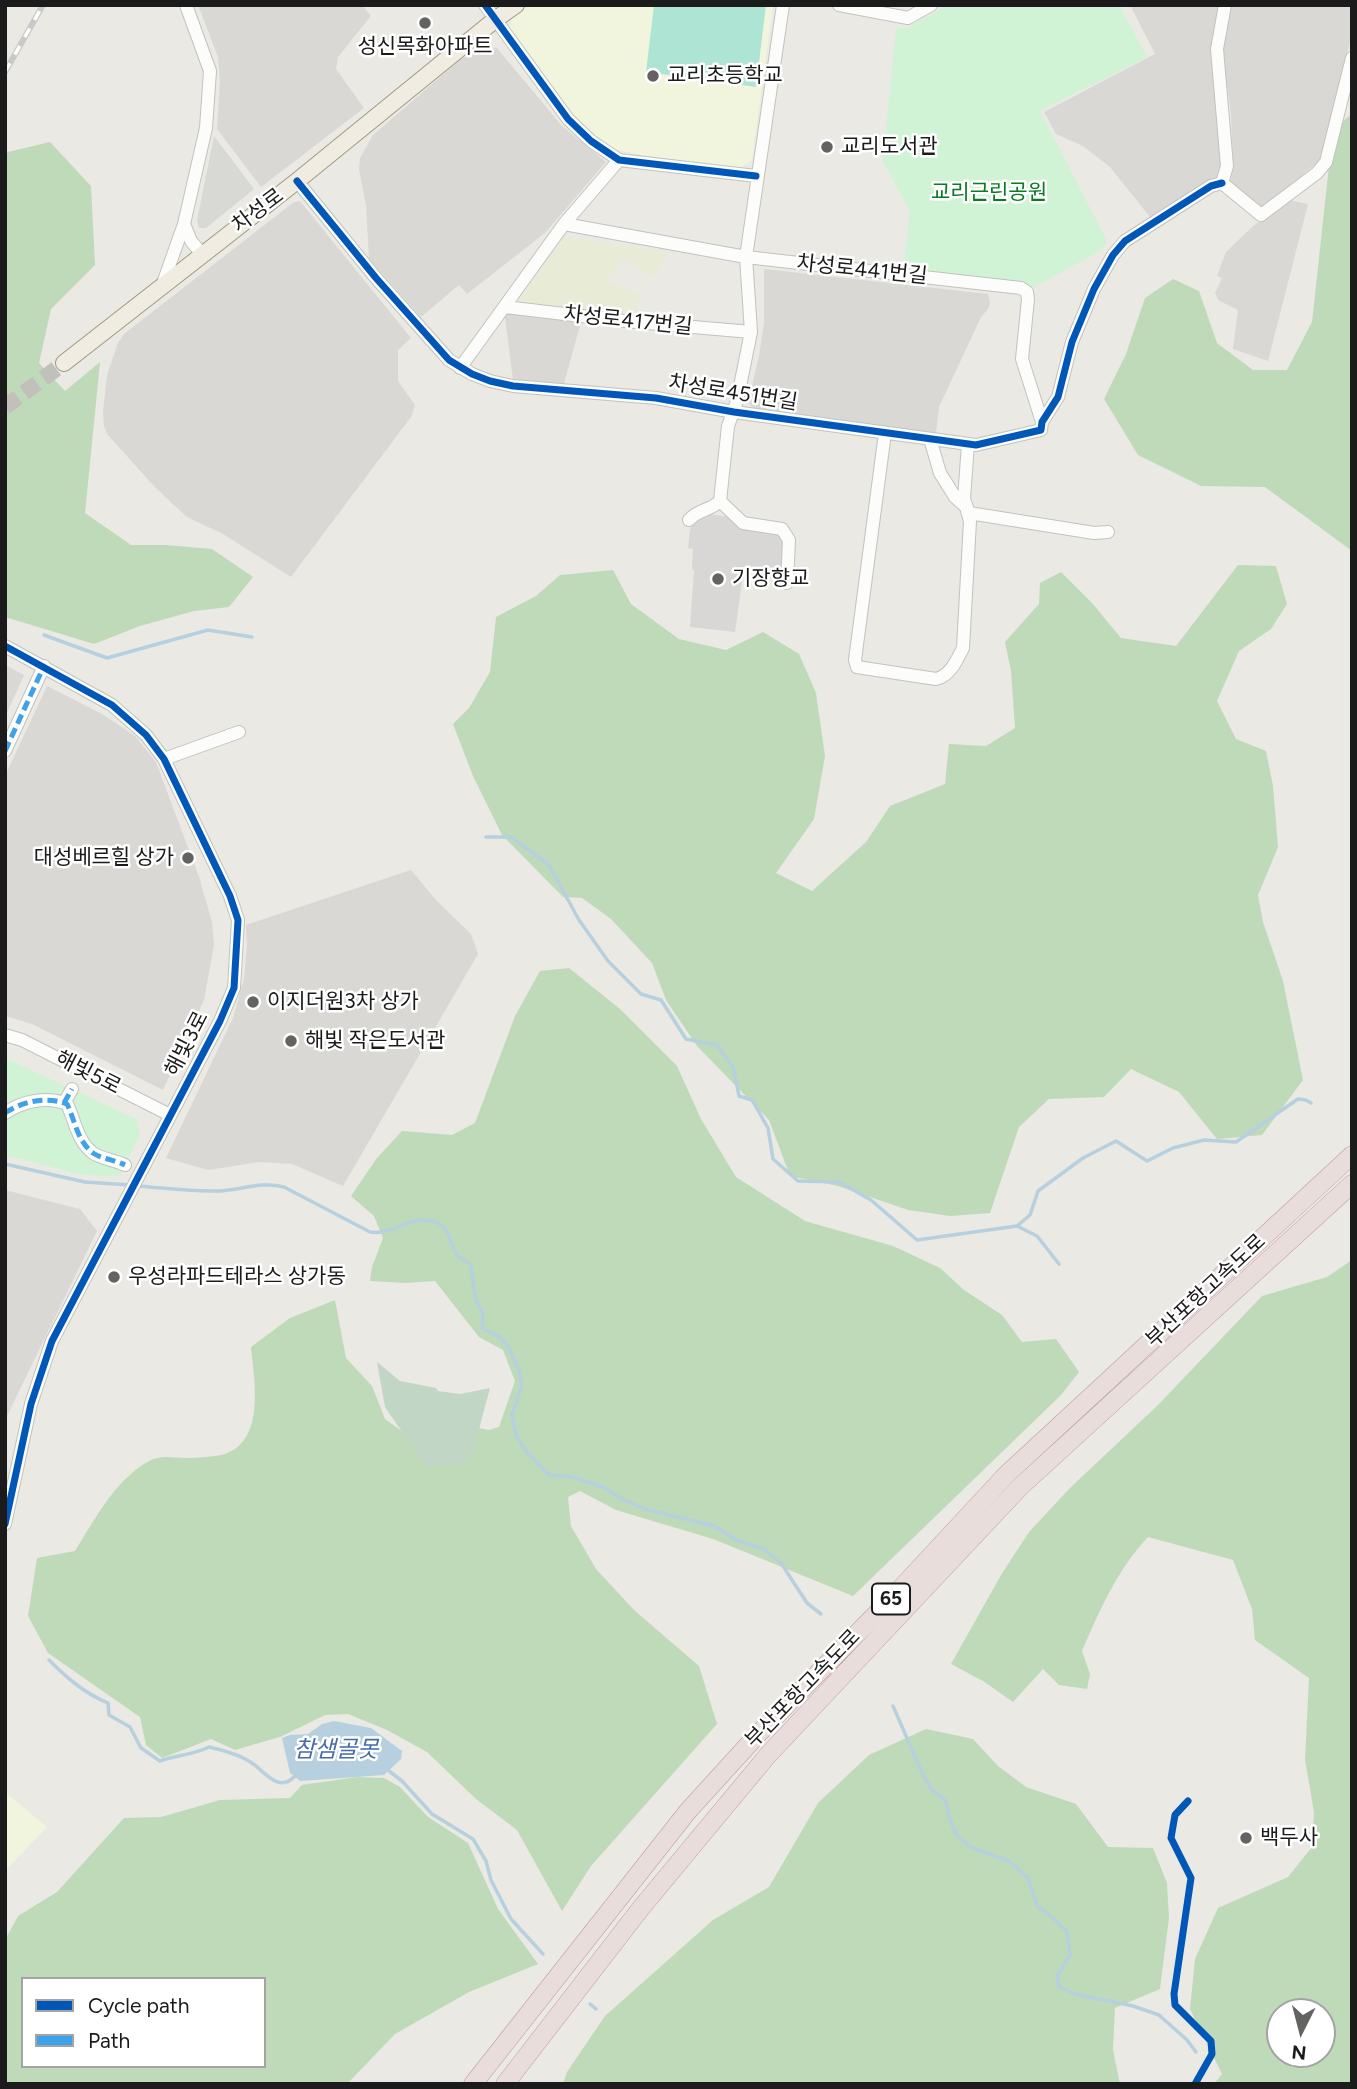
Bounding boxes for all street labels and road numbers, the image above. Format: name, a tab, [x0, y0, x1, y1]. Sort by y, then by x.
street label: 차성로	[227, 183, 289, 239]
street label: 차성로441번길	[795, 251, 929, 289]
street label: 차성로417번길	[562, 302, 694, 340]
street label: 차성로451번길	[667, 370, 799, 416]
street label: 해빛3로	[160, 1007, 214, 1081]
street label: 해빛5로	[51, 1046, 125, 1100]
street label: 부산포항고속도로	[1141, 1229, 1271, 1353]
road number: 65	[872, 1583, 910, 1614]
street label: 부산포항고속도로	[740, 1625, 866, 1753]

